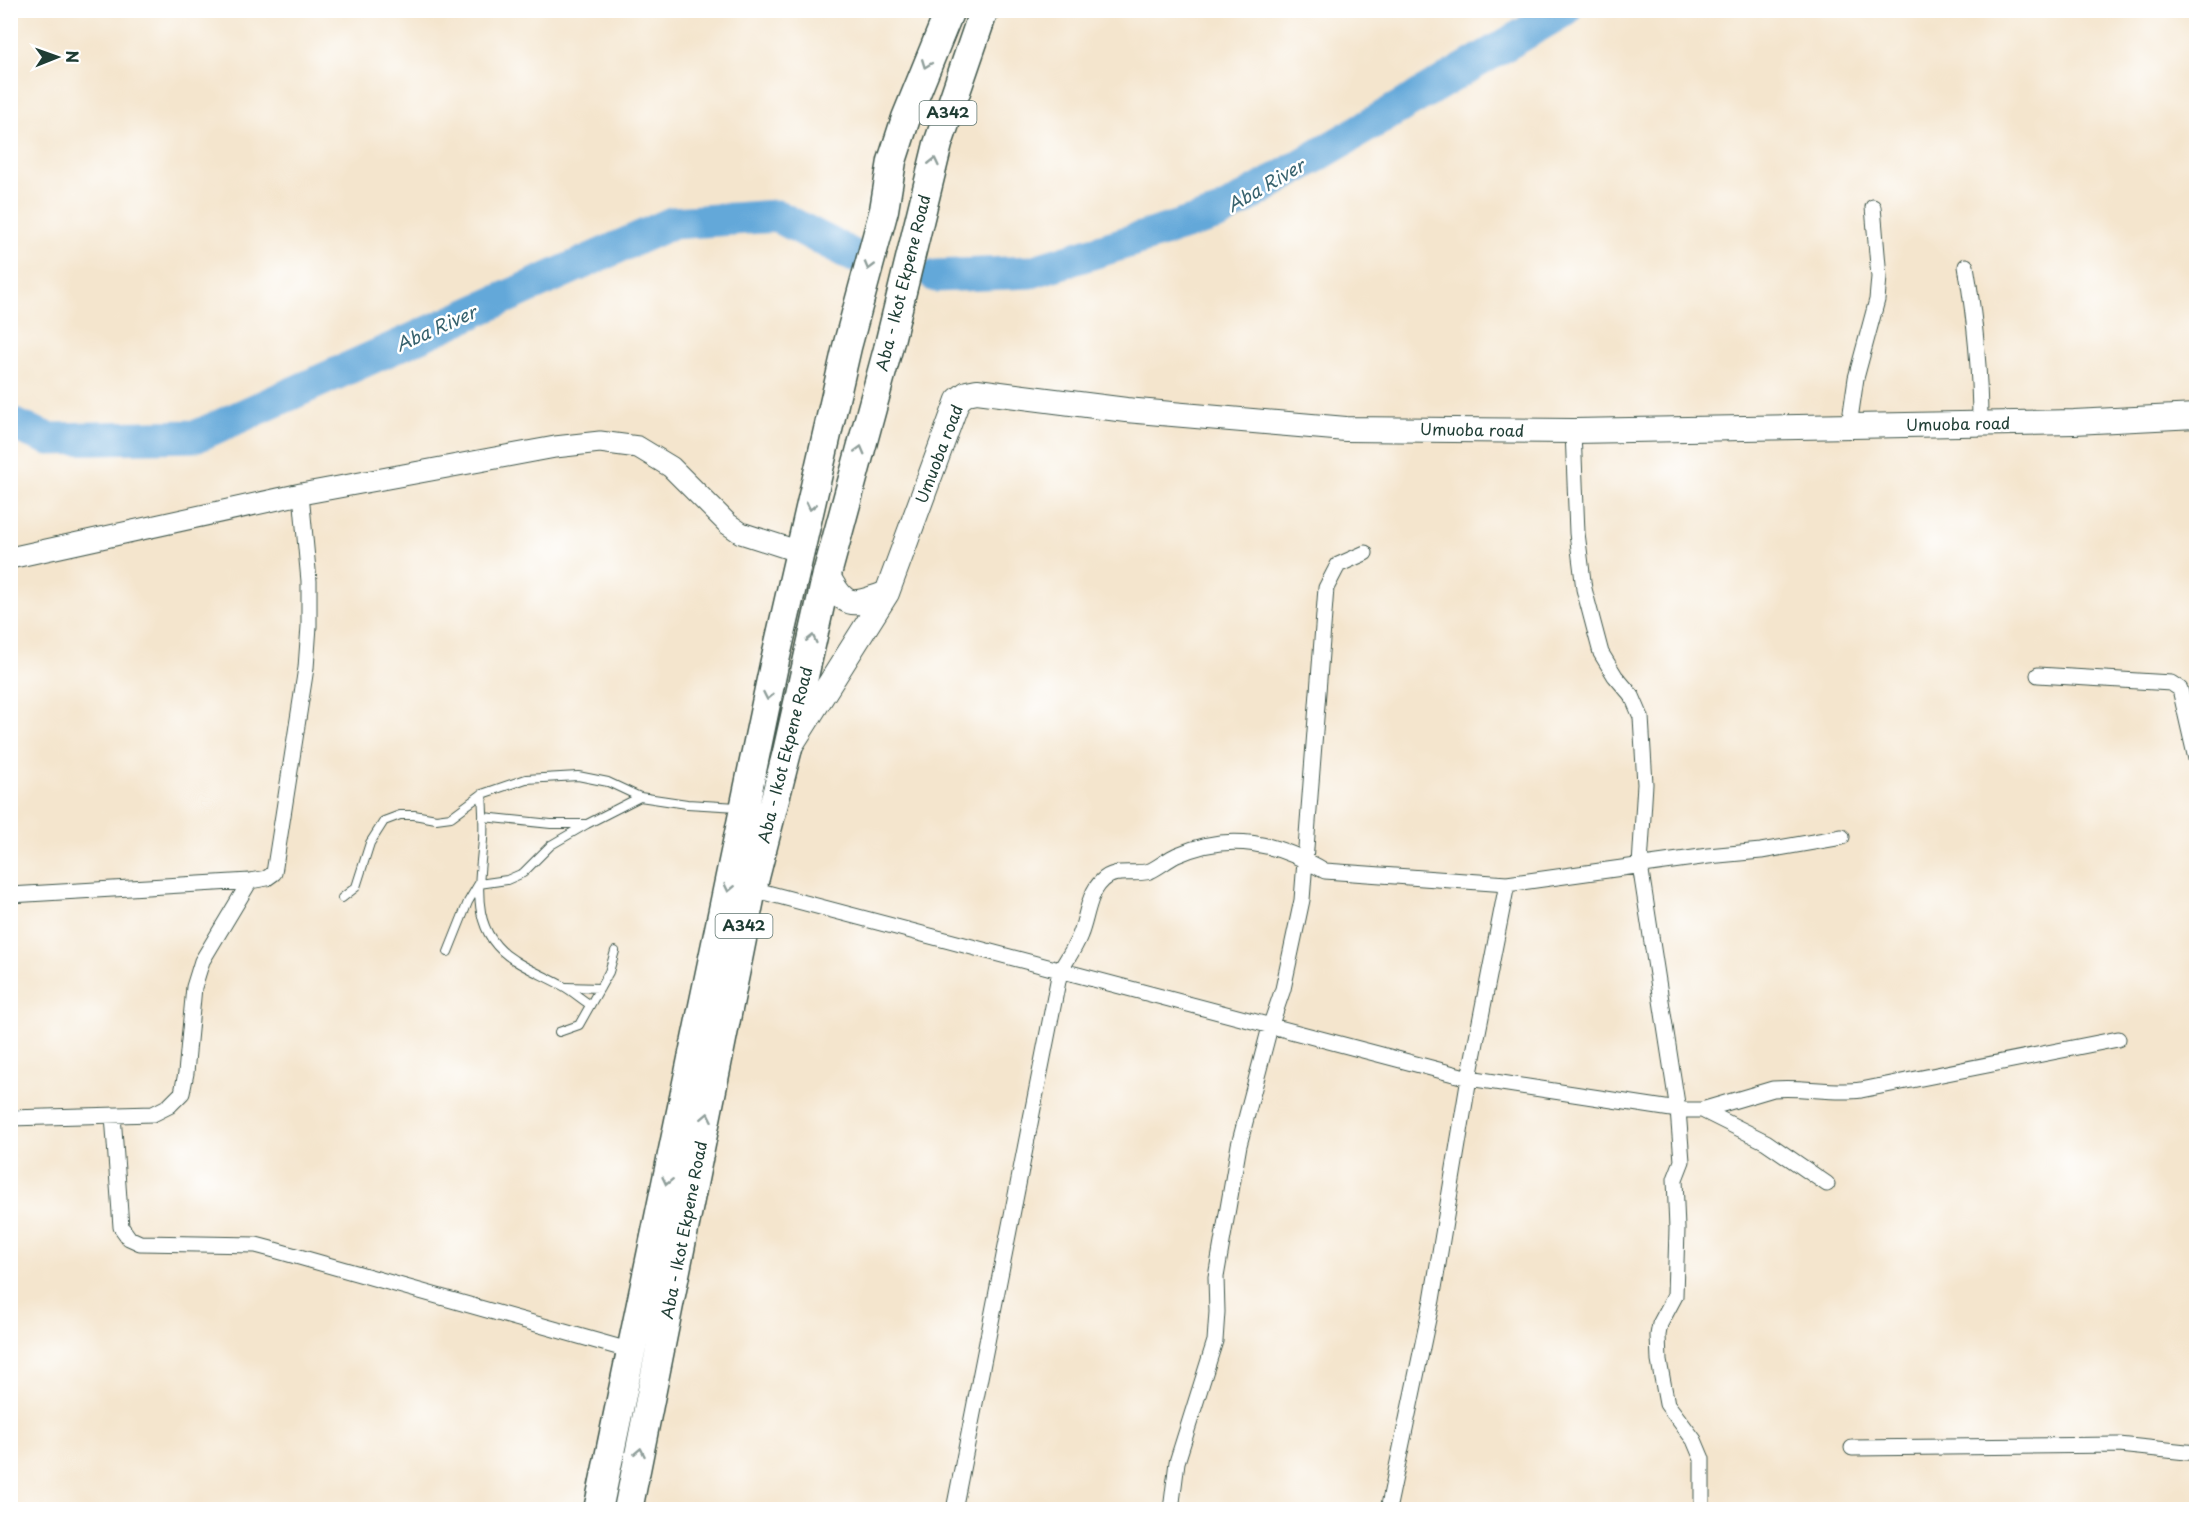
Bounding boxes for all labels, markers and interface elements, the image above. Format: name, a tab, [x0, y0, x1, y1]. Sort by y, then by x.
north arrow	[27, 27, 87, 87]
text: N	[61, 50, 85, 63]
one-way arrow	[921, 58, 934, 69]
road number: A342	[920, 101, 976, 125]
water label: Aba River	[1221, 150, 1312, 218]
one-way arrow	[926, 157, 939, 167]
street label: Aba - Ikot Ekpene Road	[868, 192, 936, 374]
one-way arrow	[863, 261, 876, 271]
water label: Aba River	[391, 297, 483, 357]
street label: Umuoba road	[908, 401, 968, 507]
street label: Umuoba road	[1906, 410, 2010, 436]
street label: Umuoba road	[1420, 416, 1524, 442]
one-way arrow	[853, 446, 866, 456]
one-way arrow	[805, 501, 818, 511]
one-way arrow	[805, 635, 818, 645]
street label: Aba - Ikot Ekpene Road	[750, 664, 818, 846]
one-way arrow	[762, 691, 775, 701]
one-way arrow	[723, 882, 736, 892]
road number: A342	[716, 914, 772, 938]
one-way arrow	[700, 1112, 713, 1122]
street label: Aba - Ikot Ekpene Road	[654, 1139, 712, 1321]
one-way arrow	[662, 1176, 675, 1186]
one-way arrow	[633, 1447, 646, 1457]

